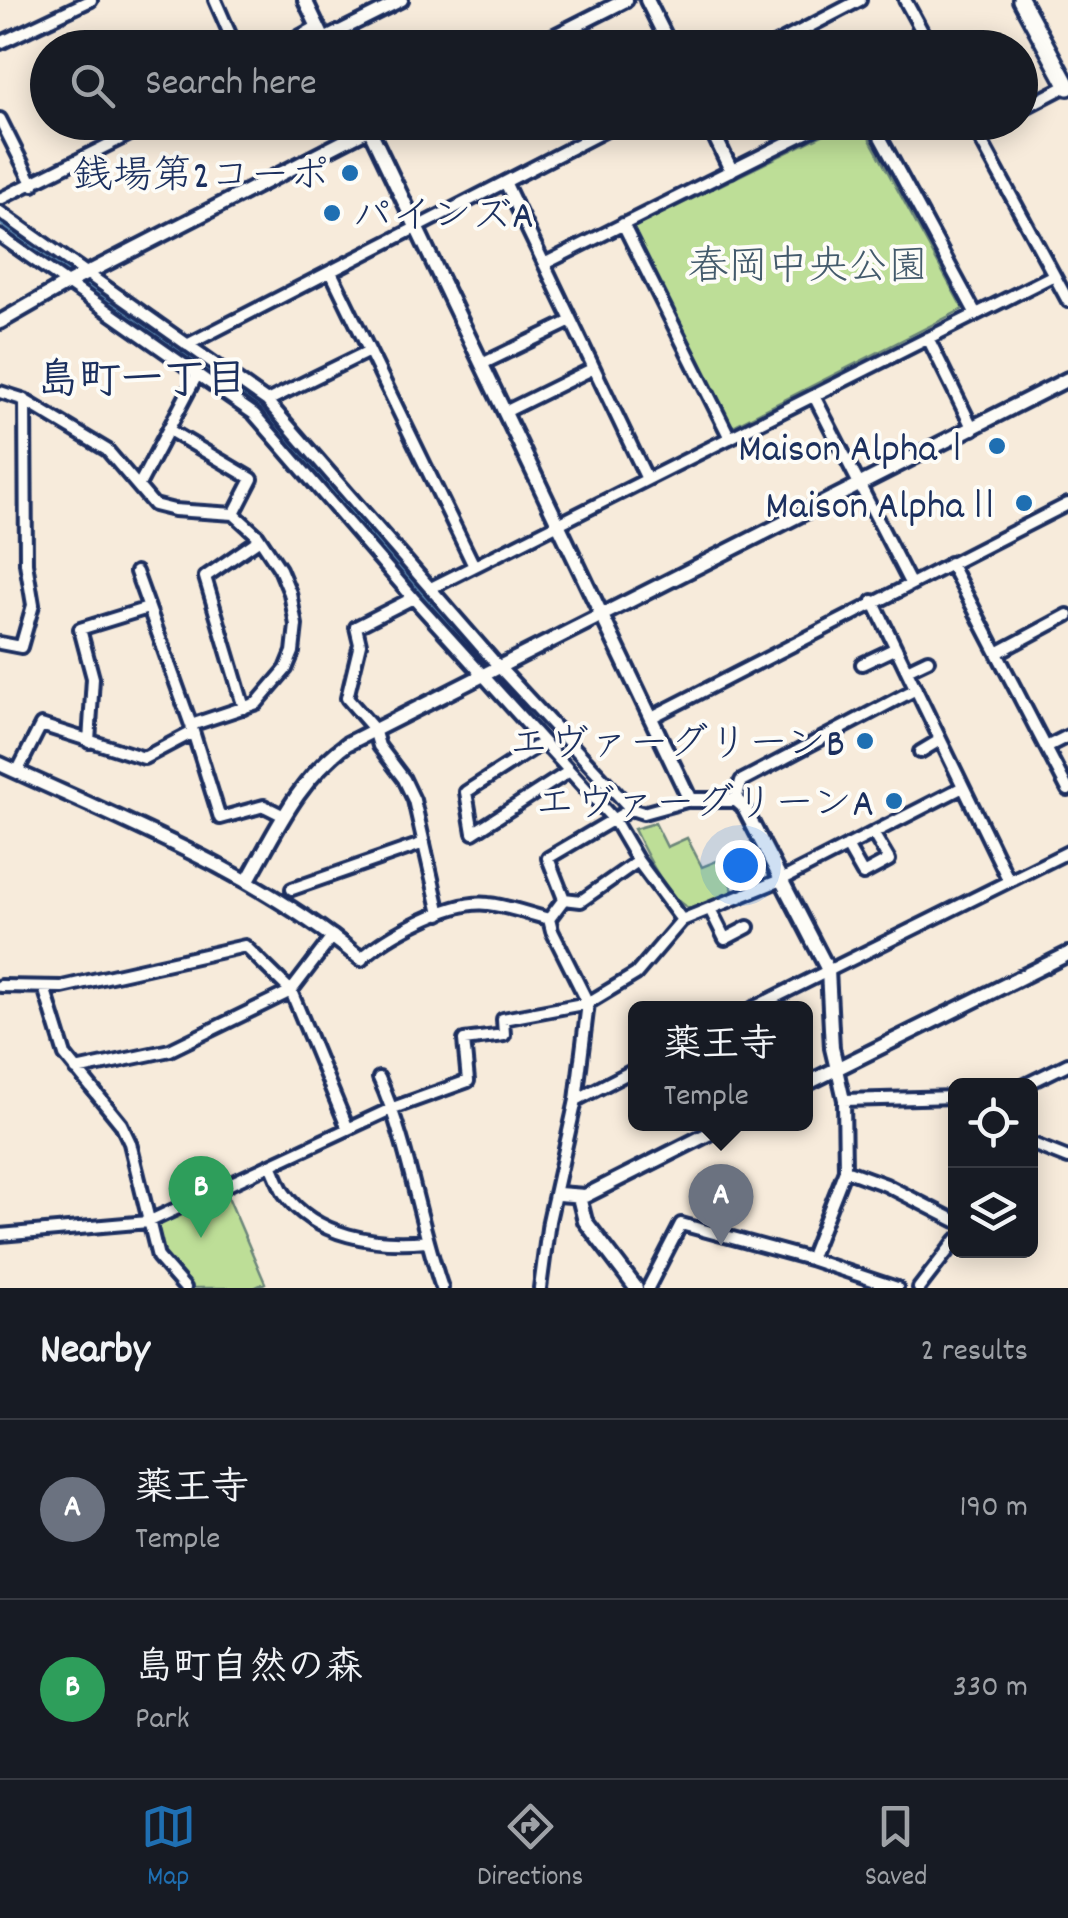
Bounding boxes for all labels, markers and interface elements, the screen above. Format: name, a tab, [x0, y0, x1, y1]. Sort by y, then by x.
search box	[30, 30, 1038, 140]
icon: search	[65, 58, 120, 113]
text: Search here	[145, 58, 317, 113]
place label: 銭場第2コーポ	[73, 151, 330, 208]
marker: 銭場第2コーポ	[339, 162, 361, 184]
place label: パインズA	[352, 191, 534, 248]
marker: パインズA	[321, 202, 343, 224]
park label: 春岡中央公園	[688, 242, 928, 299]
district label: 島町一丁目	[37, 354, 247, 414]
place label: Maison AlphaⅠ	[738, 424, 977, 481]
marker: Maison AlphaⅠ	[986, 435, 1008, 457]
place label: Maison AlphaⅡ	[765, 481, 1004, 538]
marker: Maison AlphaⅡ	[1013, 492, 1035, 514]
place label: エヴァーグリーンB	[508, 719, 845, 776]
marker: エヴァーグリーンB	[854, 730, 876, 752]
place label: エヴァーグリーンA	[535, 779, 874, 836]
marker: エヴァーグリーンA	[883, 790, 905, 812]
your location	[715, 840, 766, 891]
popup	[628, 1001, 813, 1131]
text: 薬王寺	[663, 1020, 778, 1075]
text: Temple	[663, 1075, 749, 1121]
map controls	[948, 1078, 1038, 1258]
button: locate	[948, 1078, 1038, 1168]
pin: B	[168, 1156, 234, 1238]
pin: A	[688, 1164, 754, 1246]
button: layers	[948, 1168, 1038, 1258]
text: Nearby	[40, 1323, 150, 1383]
text: 2 results	[921, 1330, 1028, 1376]
text: 薬王寺	[135, 1463, 249, 1518]
text: A	[64, 1486, 81, 1532]
text: 190 m	[960, 1486, 1028, 1532]
text: Temple	[135, 1518, 220, 1564]
text: 島町自然の森	[135, 1643, 363, 1698]
text: B	[65, 1666, 80, 1712]
text: 330 m	[953, 1666, 1028, 1712]
text: Park	[135, 1698, 190, 1744]
tab: Map	[141, 1799, 196, 1899]
tab: Directions	[477, 1799, 583, 1899]
tab: Saved	[865, 1799, 927, 1899]

